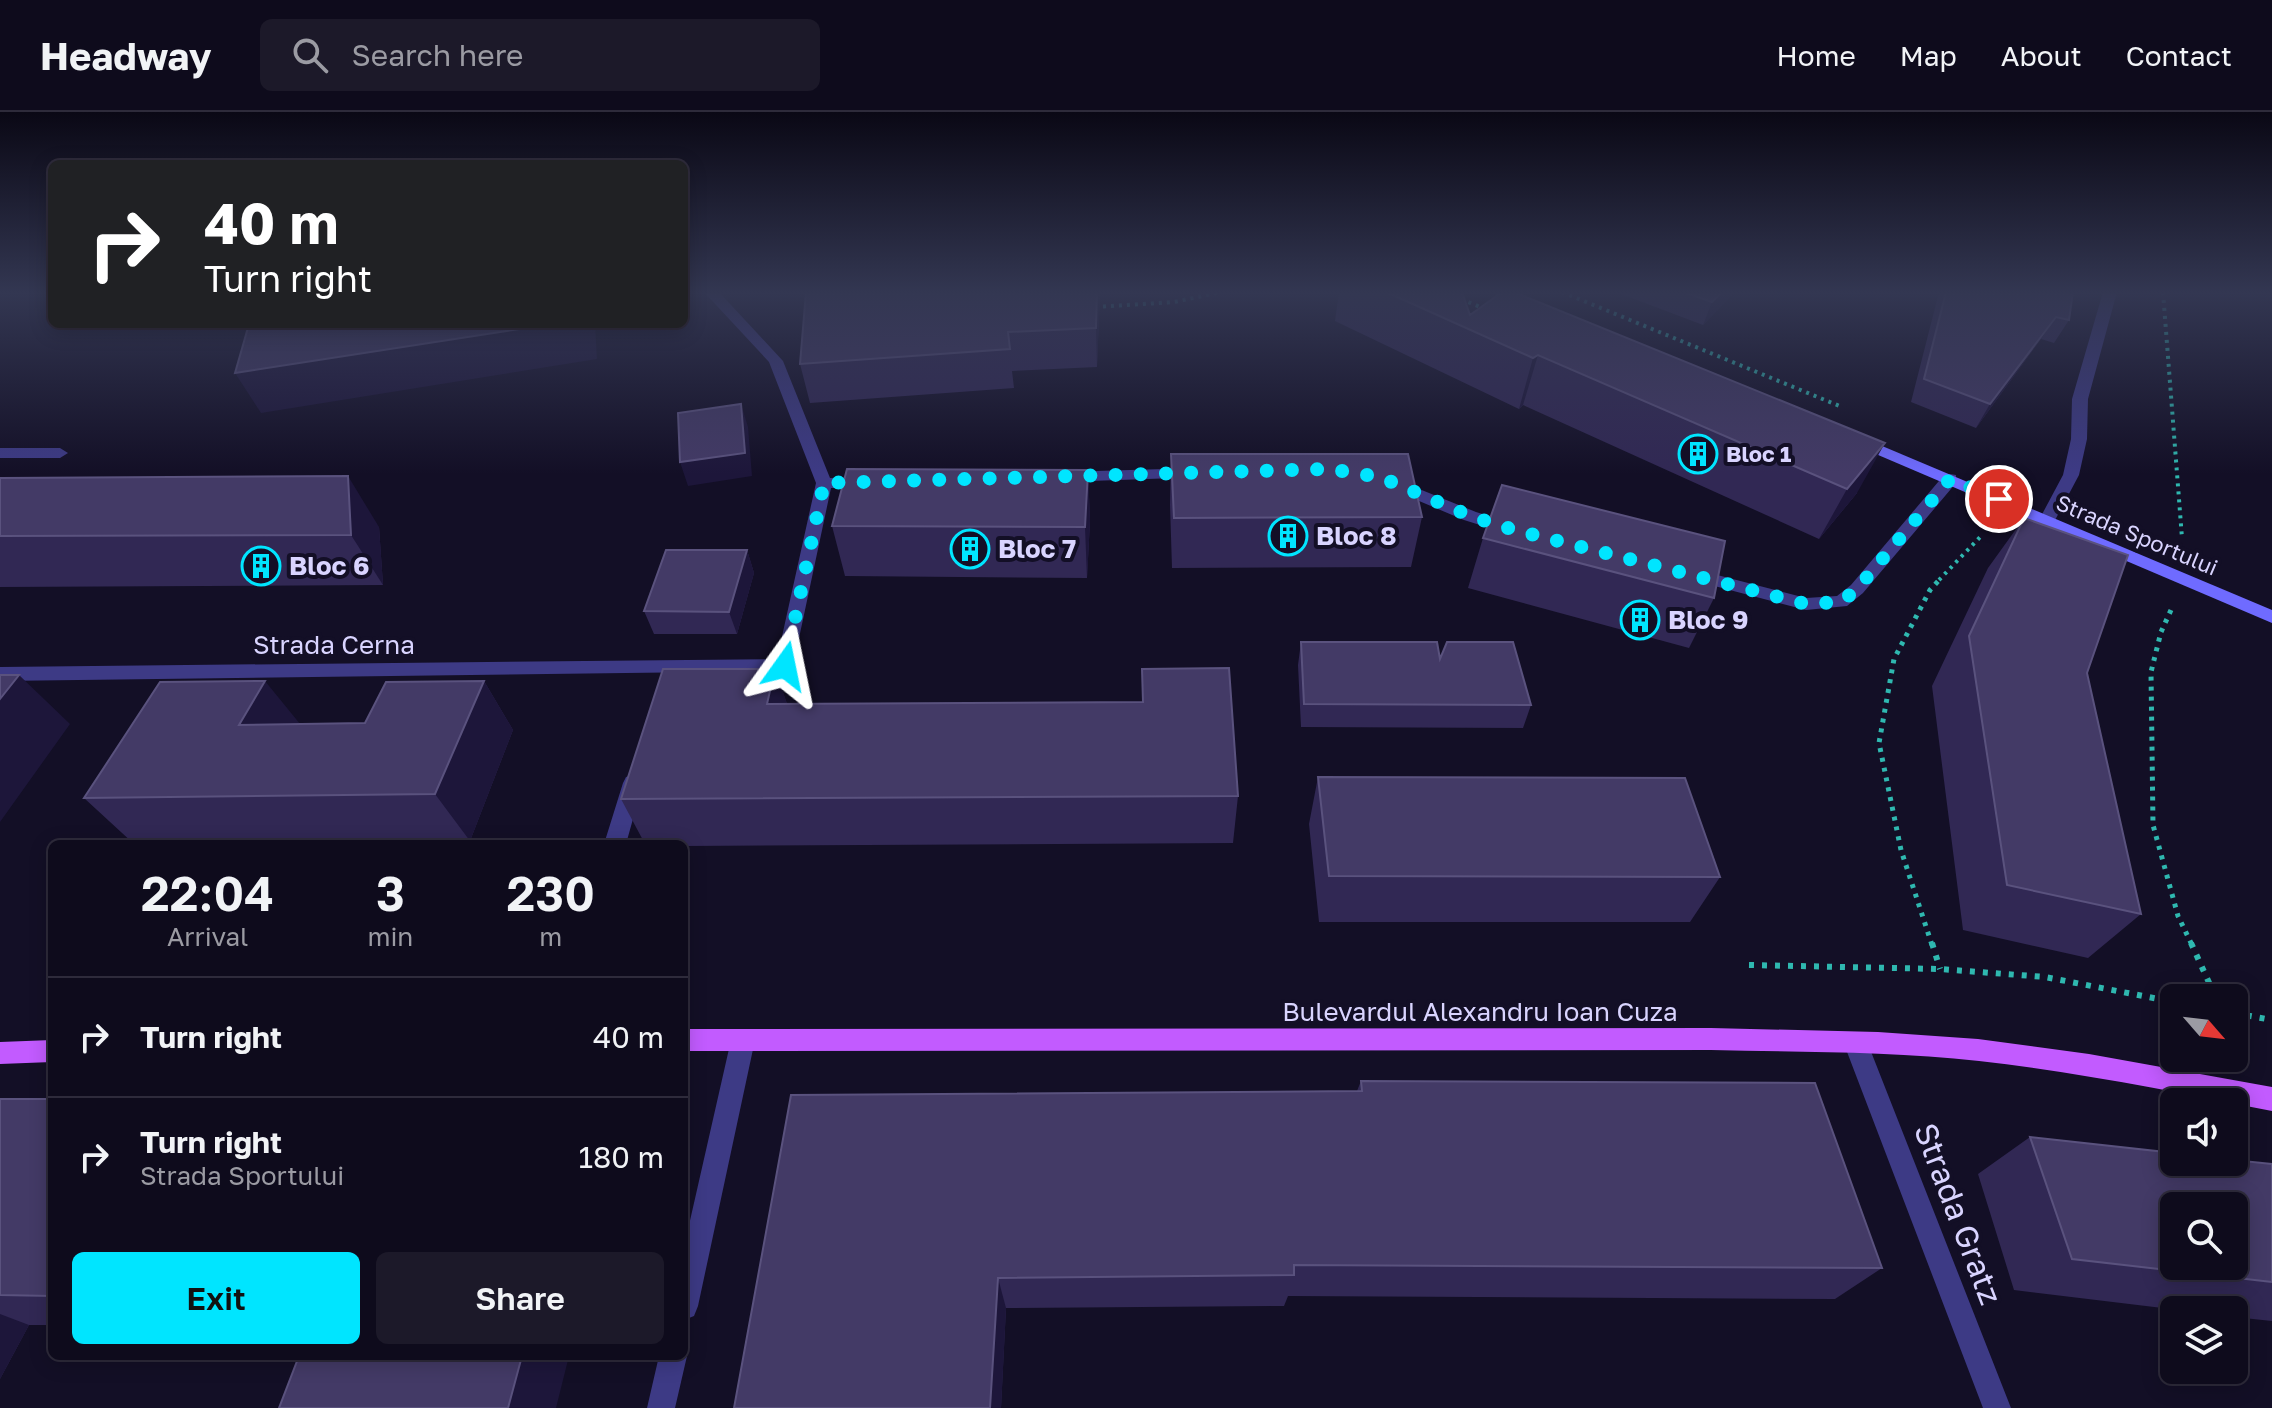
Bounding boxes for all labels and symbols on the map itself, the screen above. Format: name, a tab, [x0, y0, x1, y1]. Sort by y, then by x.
building icon: Bloc 1	[1677, 433, 1719, 475]
place label: Bloc 1	[1726, 440, 1791, 467]
pin	[1965, 465, 2033, 533]
street label: Strada Sportului	[2052, 488, 2222, 581]
building icon: Bloc 8	[1267, 515, 1309, 557]
place label: Bloc 8	[1316, 520, 1397, 551]
building icon: Bloc 7	[949, 528, 991, 570]
place label: Bloc 7	[998, 533, 1076, 564]
building icon: Bloc 6	[240, 545, 282, 587]
place label: Bloc 6	[289, 550, 369, 581]
building icon: Bloc 9	[1619, 599, 1661, 641]
place label: Bloc 9	[1668, 604, 1748, 635]
position arrow	[743, 624, 827, 708]
street label: Strada Cerna	[253, 629, 415, 660]
north arrow	[2160, 984, 2248, 1072]
street label: Bulevardul Alexandru Ioan Cuza	[1282, 996, 1678, 1027]
street label: Strada Gratz	[1907, 1118, 2011, 1310]

